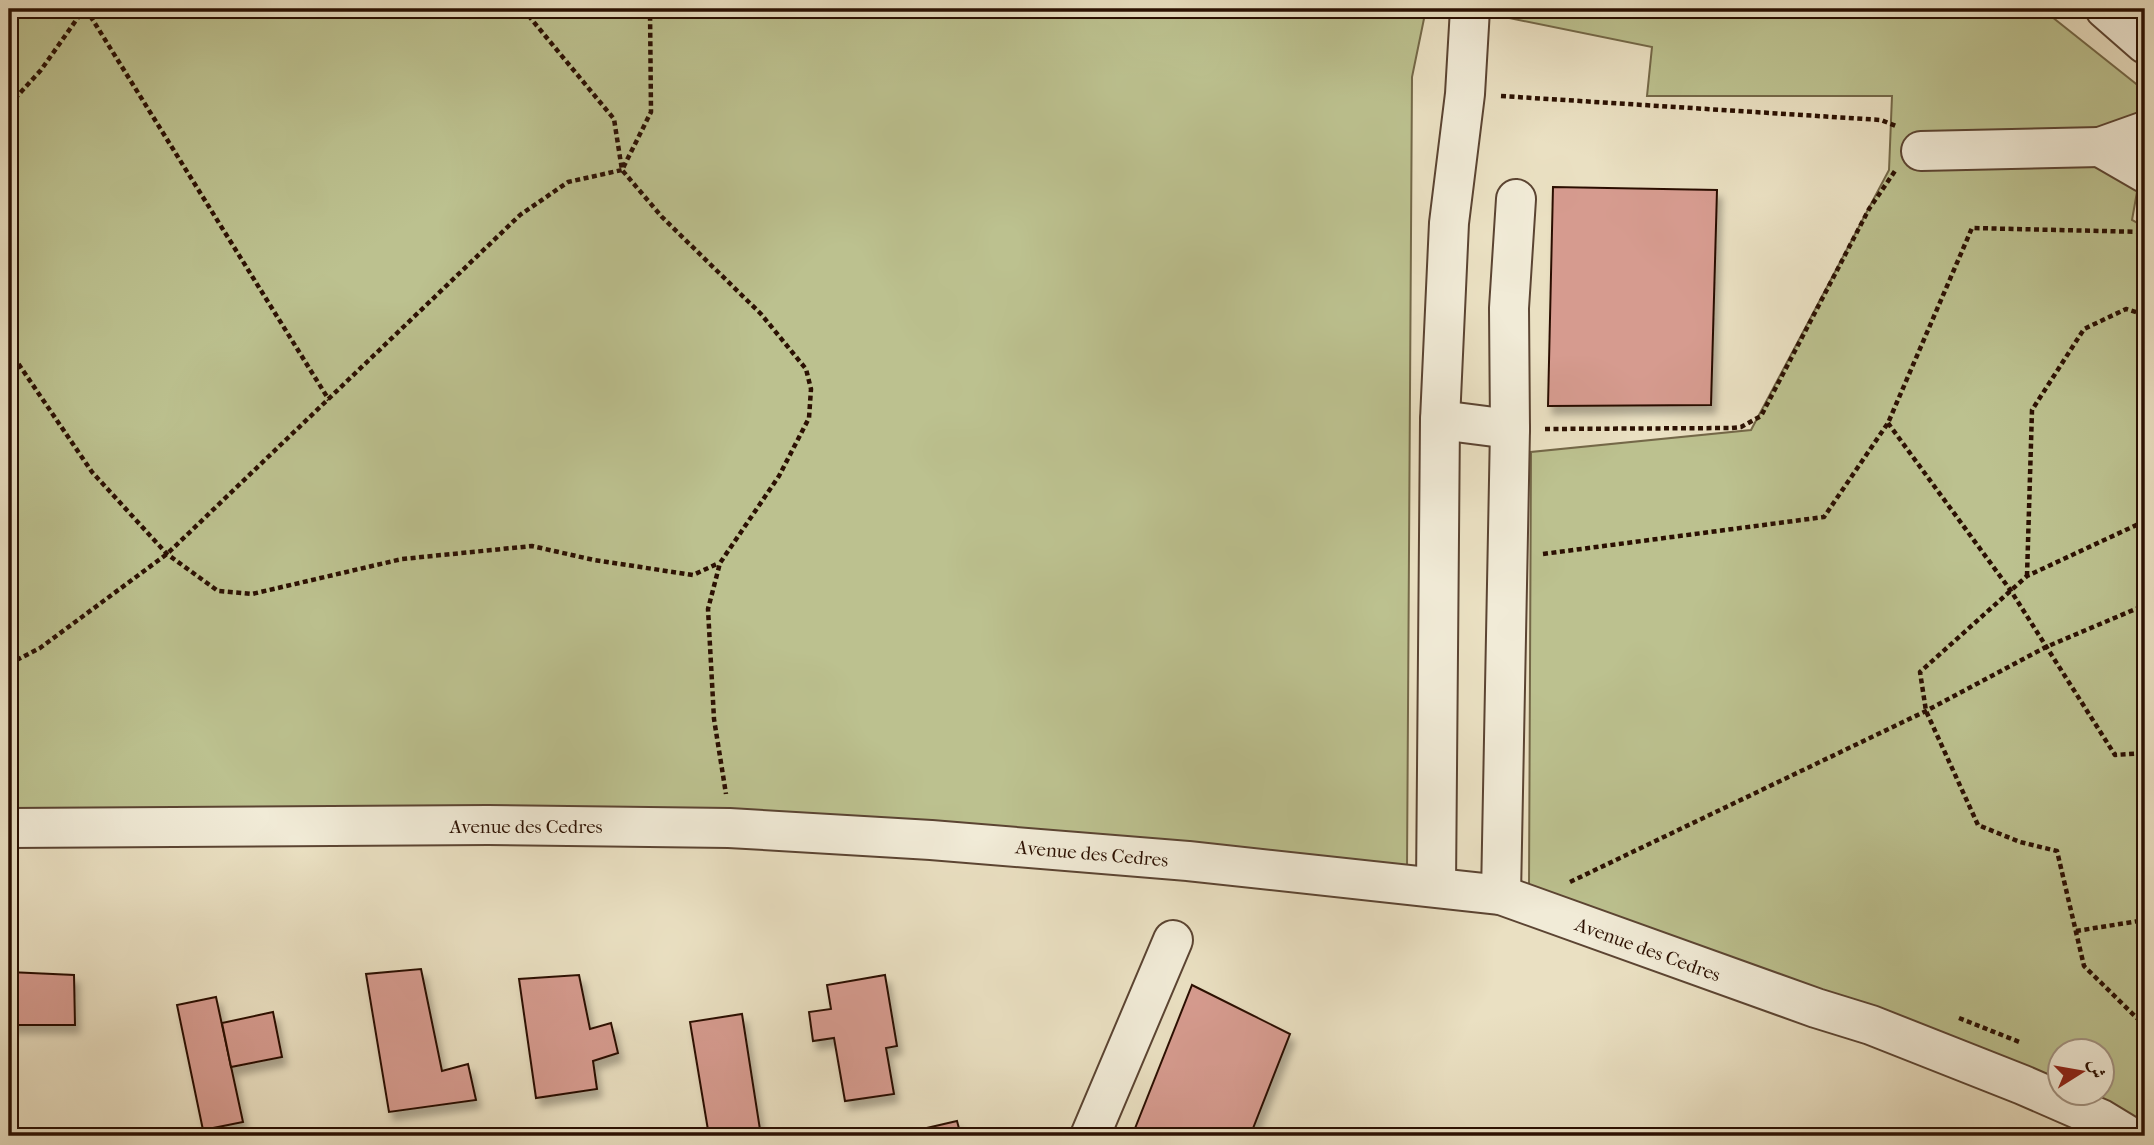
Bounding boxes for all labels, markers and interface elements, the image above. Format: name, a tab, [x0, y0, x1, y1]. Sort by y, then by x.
street label: Avenue des Cedres	[448, 816, 603, 838]
street label: Avenue des Cedres	[1014, 836, 1169, 872]
street label: Avenue des Cedres	[1571, 913, 1723, 986]
north arrow	[2046, 1036, 2116, 1106]
text: ش	[2084, 1058, 2109, 1080]

